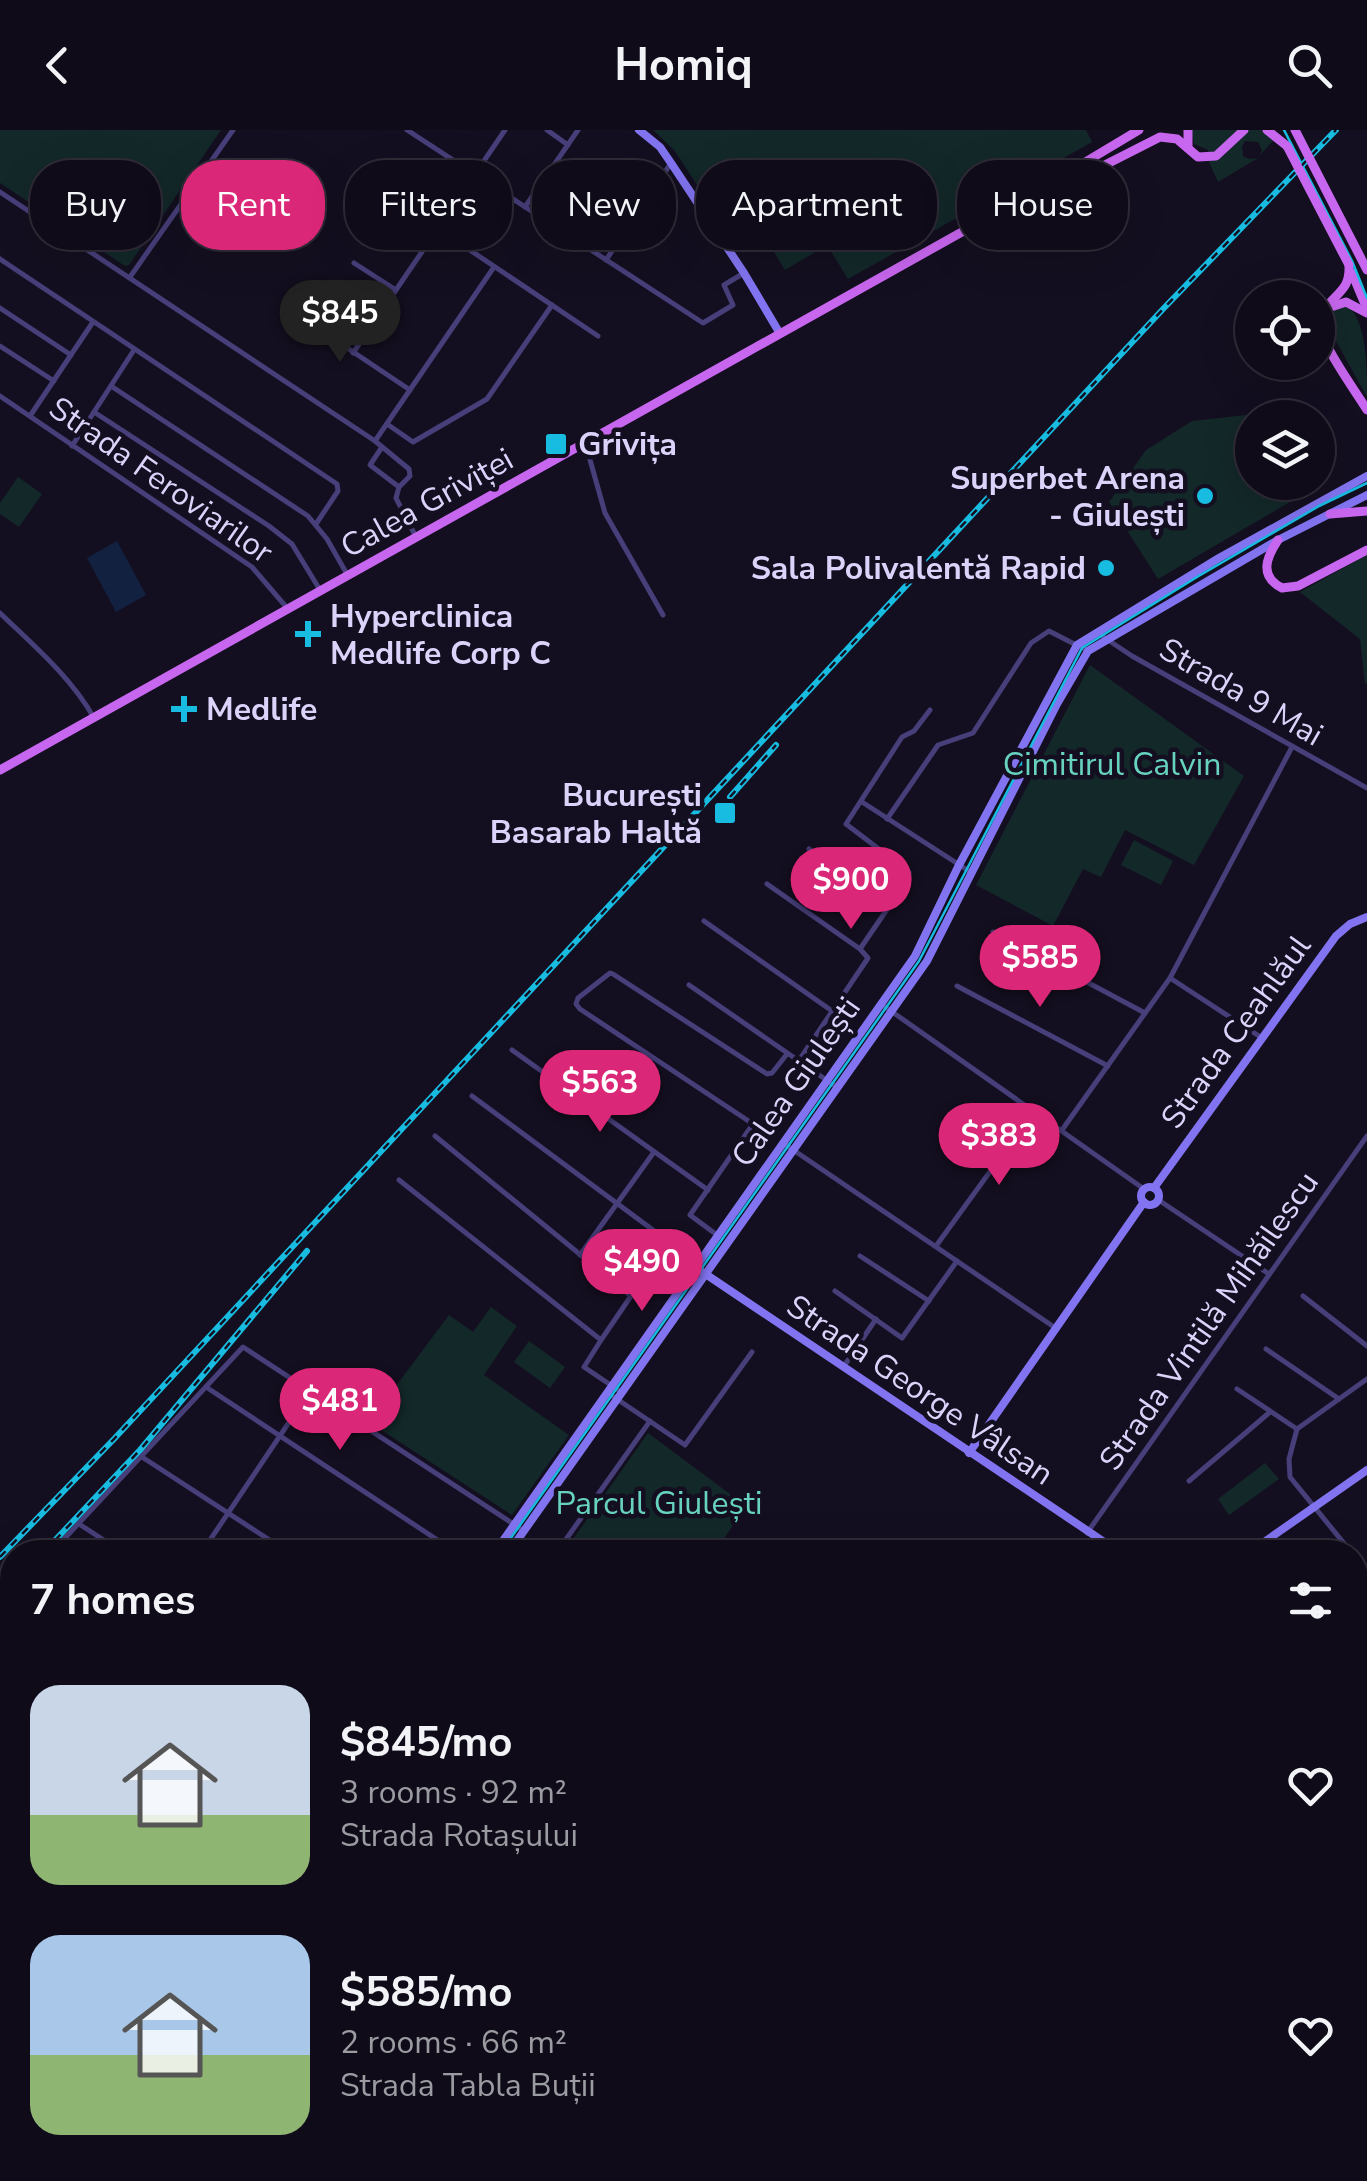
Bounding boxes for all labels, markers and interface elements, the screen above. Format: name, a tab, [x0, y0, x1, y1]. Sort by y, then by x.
text: Homiq	[614, 35, 753, 96]
icon: back	[30, 38, 85, 93]
icon: search	[1282, 38, 1337, 93]
chip: Buy	[30, 160, 161, 250]
chip: Rent	[181, 160, 325, 250]
chip: Filters	[345, 160, 512, 250]
chip: New	[532, 160, 676, 250]
chip: Apartment	[696, 160, 937, 250]
chip: House	[957, 160, 1128, 250]
pin: $845	[281, 280, 399, 365]
map controls	[1235, 280, 1335, 500]
button: locate	[1235, 280, 1335, 380]
text: $845	[302, 291, 378, 334]
street label: Strada Feroviarilor	[41, 387, 282, 574]
button: layers	[1235, 400, 1335, 500]
place label: Grivița	[578, 423, 677, 466]
marker: Grivița	[543, 431, 569, 457]
street label: Calea Griviței	[333, 438, 521, 568]
place label: Superbet Arena - Giulești	[950, 457, 1185, 537]
marker: Superbet Arena - Giulești	[1194, 485, 1216, 507]
place label: Sala Polivalentă Rapid	[751, 547, 1086, 590]
marker: Sala Polivalentă Rapid	[1095, 557, 1117, 579]
place label: Hyperclinica Medlife Corp C	[330, 595, 551, 675]
marker: Hyperclinica Medlife Corp C	[295, 621, 321, 647]
street label: Strada 9 Mai	[1151, 628, 1331, 756]
place label: Medlife	[206, 688, 317, 731]
marker: Medlife	[171, 696, 197, 722]
park label: Cimitirul Calvin	[1003, 743, 1221, 786]
place label: București Basarab Haltă	[490, 774, 702, 854]
marker: București Basarab Haltă	[712, 800, 738, 826]
pin: $900	[792, 847, 910, 932]
text: $900	[813, 858, 889, 901]
pin: $585	[981, 925, 1099, 1010]
street label: Strada Ceahlăul	[1151, 926, 1321, 1137]
text: $585	[1002, 936, 1078, 979]
street label: Calea Giulești	[722, 988, 870, 1176]
pin: $563	[541, 1050, 659, 1135]
text: $563	[562, 1061, 638, 1104]
pin: $383	[940, 1103, 1058, 1188]
text: $383	[961, 1114, 1037, 1157]
street label: Strada Vintilă Mihăilescu	[1089, 1163, 1329, 1479]
pin: $490	[583, 1229, 701, 1314]
text: $490	[604, 1240, 680, 1283]
street label: Strada George Vâlsan	[778, 1285, 1062, 1495]
pin: $481	[281, 1368, 399, 1453]
text: $481	[302, 1379, 378, 1422]
park label: Parcul Giulești	[556, 1482, 762, 1525]
text: 7 homes	[30, 1572, 195, 1629]
icon: filters	[1283, 1573, 1338, 1628]
text: $845/mo	[340, 1714, 512, 1771]
icon: home	[110, 1725, 230, 1845]
icon: heart	[1283, 1758, 1338, 1813]
text: 3 rooms · 92 m²	[340, 1771, 567, 1814]
text: Strada Rotașului	[340, 1814, 578, 1857]
text: $585/mo	[340, 1964, 512, 2021]
icon: home	[110, 1975, 230, 2095]
icon: heart	[1283, 2008, 1338, 2063]
text: 2 rooms · 66 m²	[340, 2021, 567, 2064]
text: Strada Tabla Buții	[340, 2064, 596, 2107]

